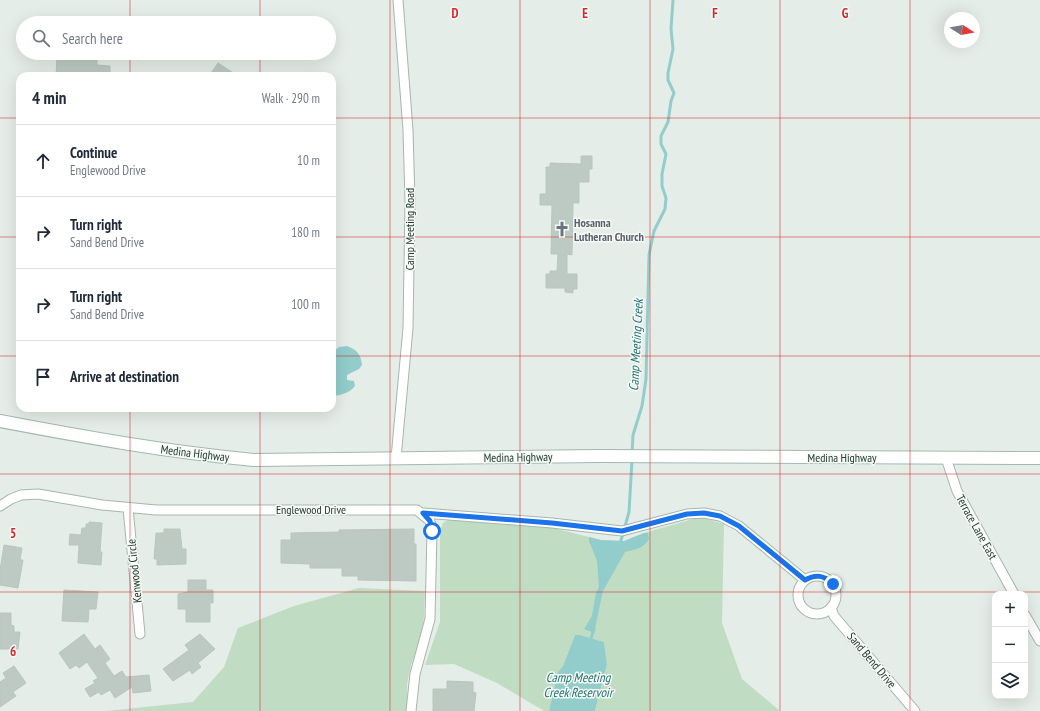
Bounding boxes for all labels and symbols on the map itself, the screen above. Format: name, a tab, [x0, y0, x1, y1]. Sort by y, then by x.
text: D	[452, 5, 459, 22]
text: E	[582, 5, 588, 22]
text: F	[712, 5, 718, 22]
text: G	[842, 5, 849, 22]
north arrow	[944, 12, 980, 48]
street label: Camp Meeting Road	[402, 188, 417, 270]
place label: Hosanna Lutheran Church	[574, 215, 644, 244]
church icon: Hosanna Lutheran Church	[553, 220, 571, 238]
water label: Camp Meeting Creek	[625, 297, 647, 392]
street label: Medina Highway	[160, 441, 231, 465]
street label: Medina Highway	[483, 449, 553, 465]
street label: Medina Highway	[808, 450, 877, 465]
street label: Terrace Lane East	[953, 492, 1001, 563]
street label: Englewood Drive	[276, 502, 346, 517]
route start	[423, 522, 441, 540]
text: 5	[10, 525, 16, 542]
street label: Kenwood Circle	[123, 538, 145, 604]
route end	[824, 575, 842, 593]
street label: Sand Bend Drive	[844, 629, 900, 691]
text: 6	[10, 643, 16, 660]
water label: Camp Meeting Creek Reservoir	[544, 669, 615, 701]

